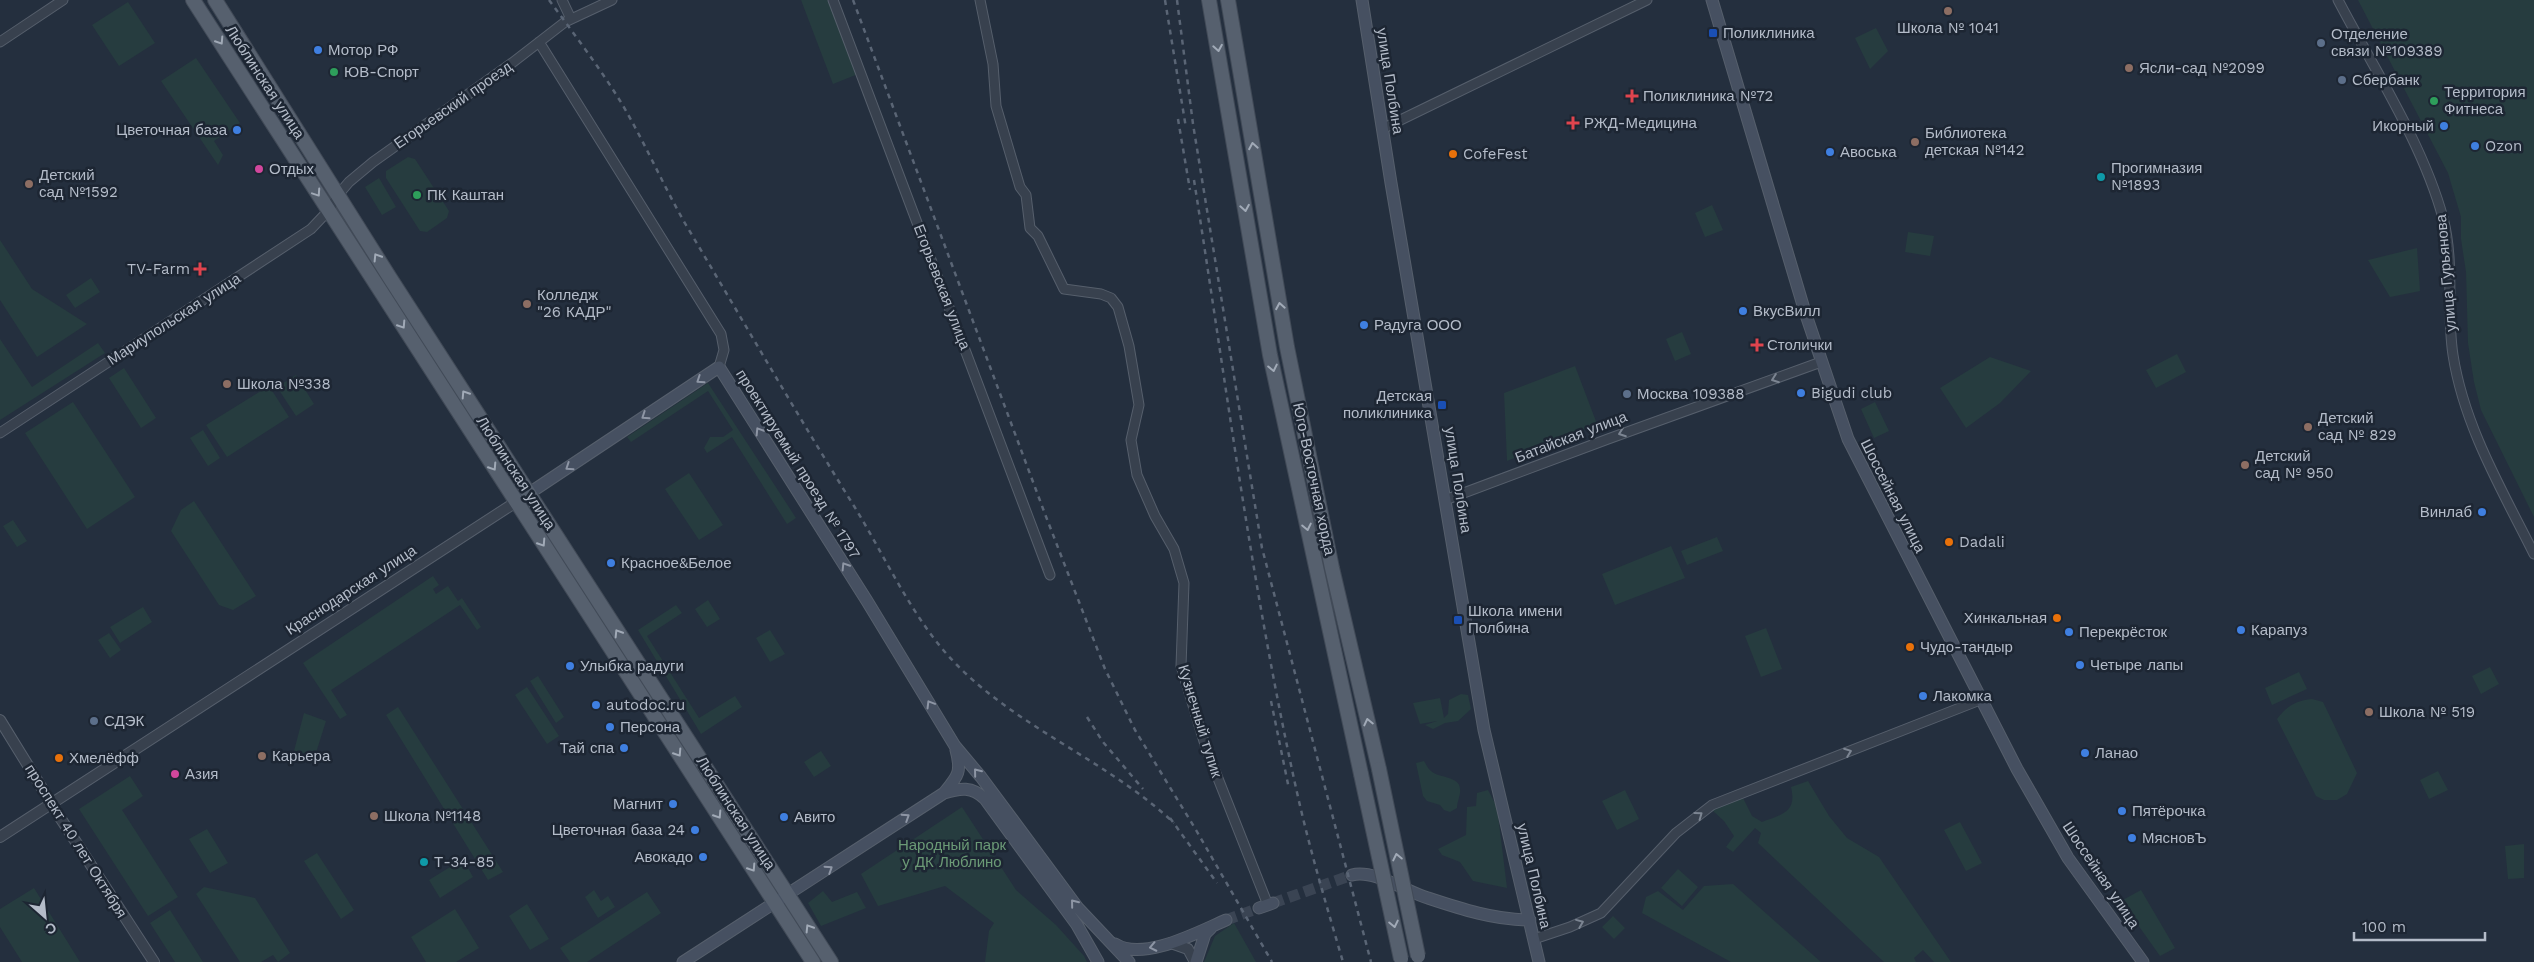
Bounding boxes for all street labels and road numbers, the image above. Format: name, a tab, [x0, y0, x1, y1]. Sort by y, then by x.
street label: Люблинская улица	[222, 22, 309, 143]
street label: улица Полбина	[1373, 27, 1407, 136]
street label: Егорьевский проезд	[391, 57, 516, 152]
street label: улица Гурьянова	[2432, 213, 2460, 332]
street label: Егорьевская улица	[910, 222, 974, 353]
street label: Мариупольская улица	[104, 269, 245, 369]
street label: проектируемый проезд № 1797	[732, 366, 864, 562]
street label: Юго-Восточная хорда	[1289, 401, 1339, 557]
street label: Батайская улица	[1512, 407, 1630, 467]
street label: Люблинская улица	[473, 413, 560, 534]
street label: улица Полбина	[1441, 426, 1475, 535]
street label: Шоссейная улица	[1857, 436, 1930, 556]
street label: Краснодарская улица	[282, 541, 420, 639]
street label: Кузнечный тупик	[1174, 662, 1226, 780]
street label: Люблинская улица	[693, 753, 780, 874]
street label: проспект 40 лет Октября	[21, 761, 131, 921]
street label: Шоссейная улица	[2059, 818, 2144, 932]
street label: улица Полбина	[1513, 822, 1555, 931]

